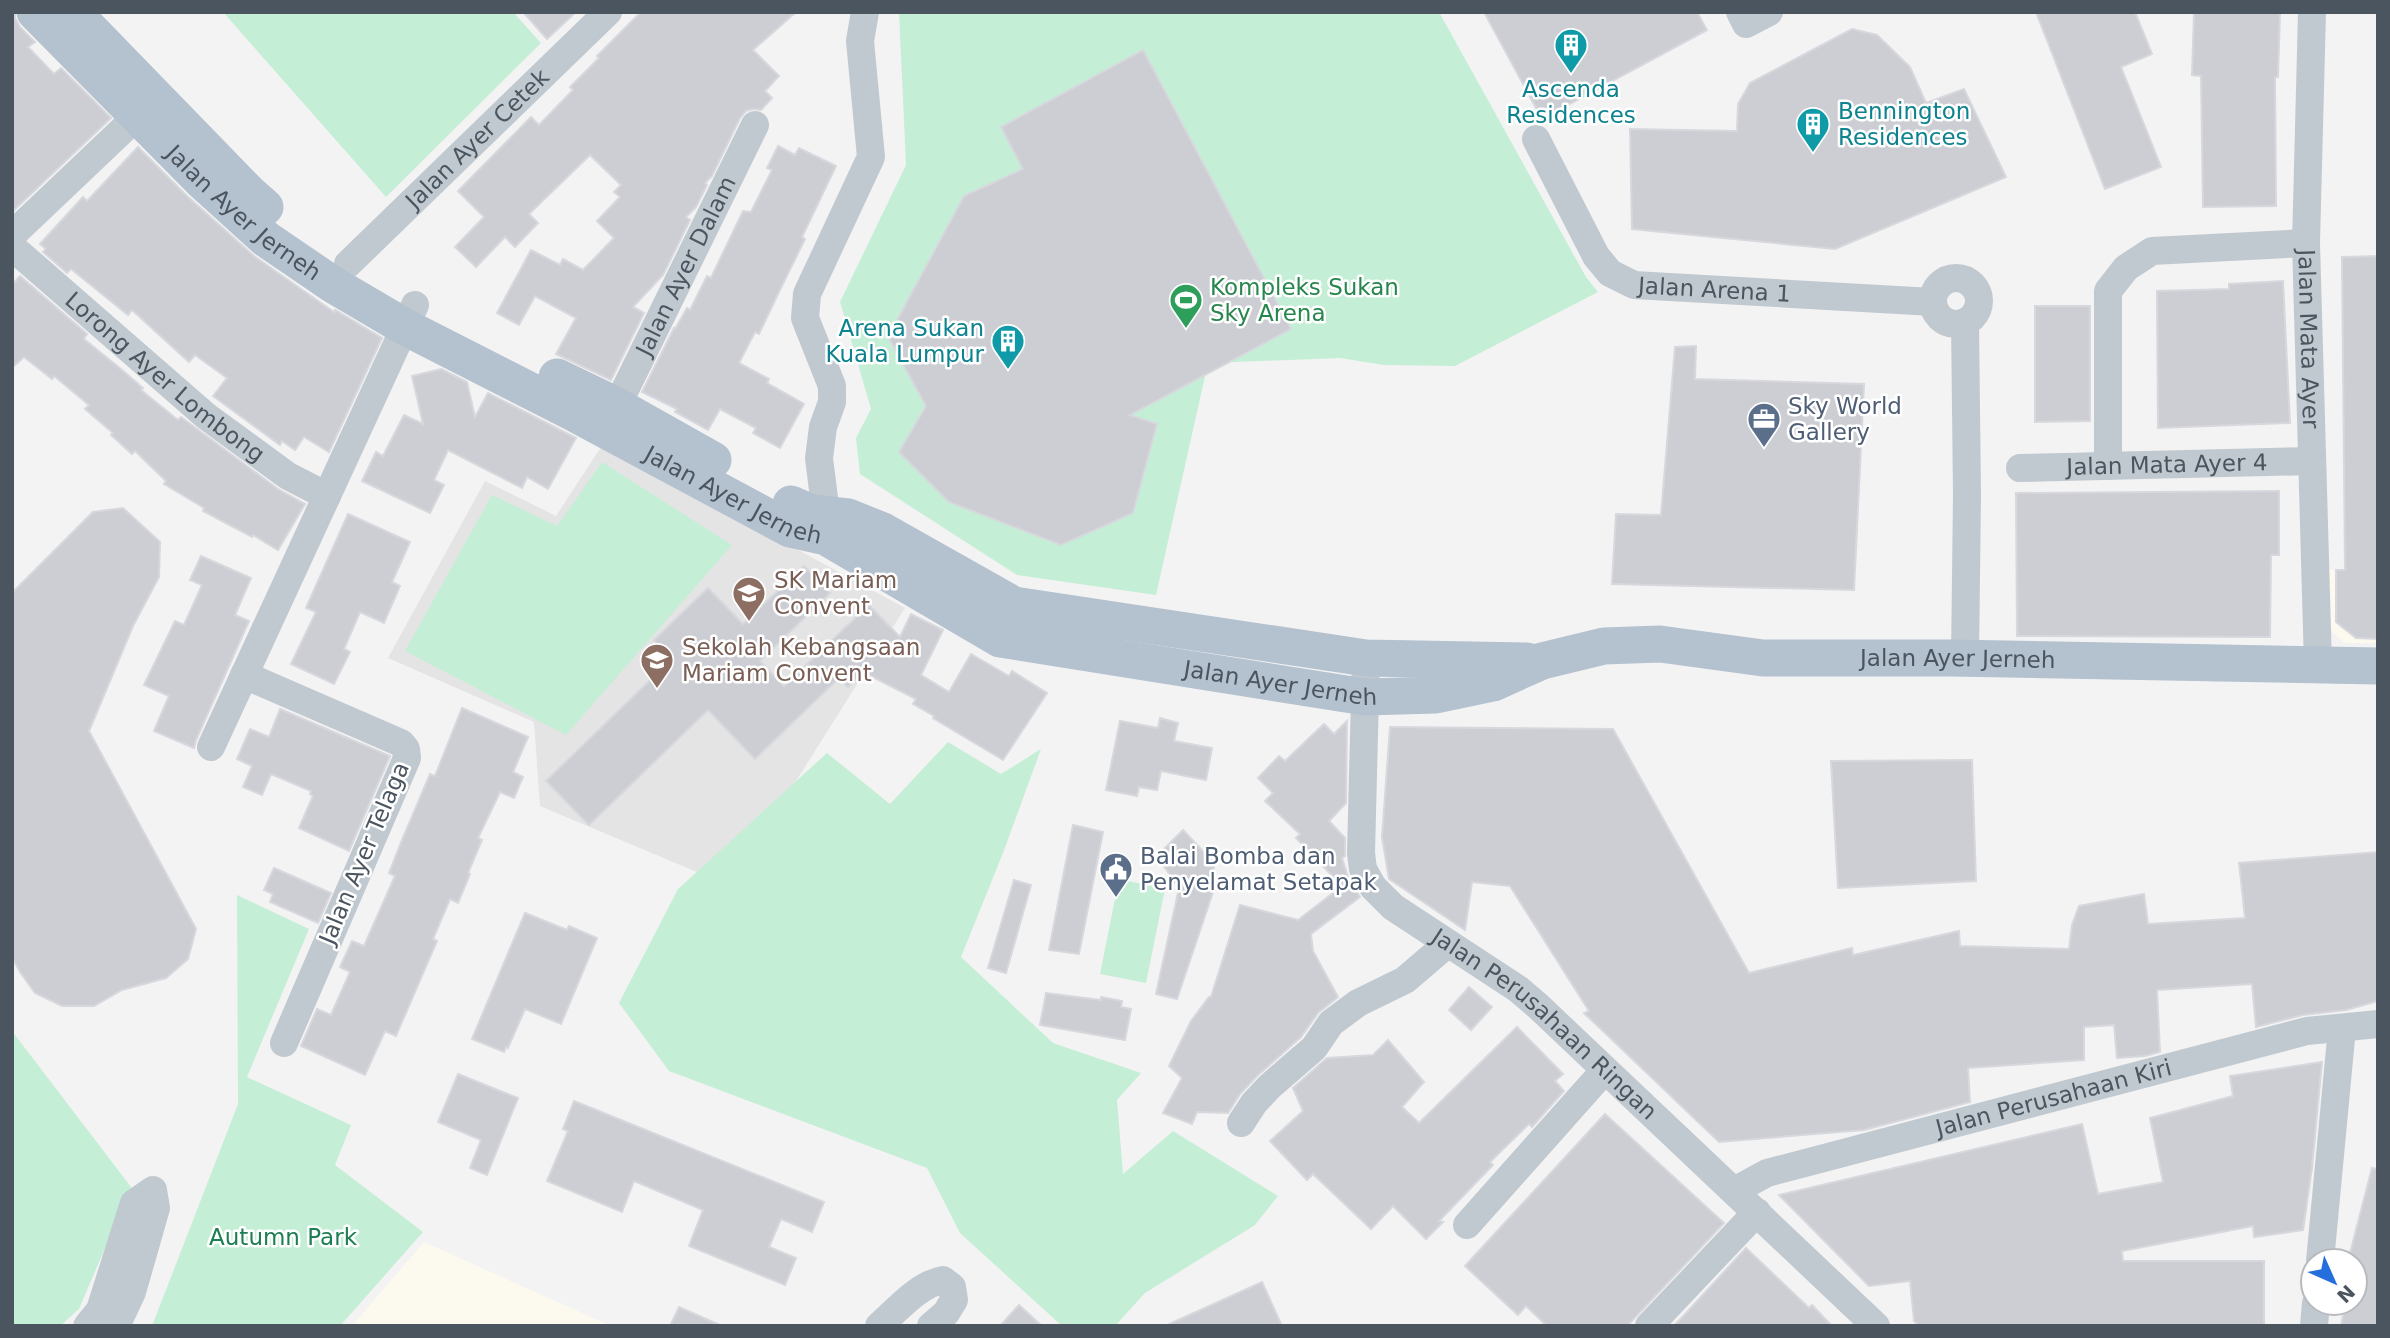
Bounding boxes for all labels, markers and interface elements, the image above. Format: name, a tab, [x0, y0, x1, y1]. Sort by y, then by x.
building icon: Ascenda Residences	[1552, 26, 1590, 75]
street label: Jalan Ayer Cetek	[399, 63, 555, 215]
place label: Ascenda Residences	[1506, 76, 1636, 128]
place label: Bennington Residences	[1838, 98, 1970, 150]
building icon: Bennington Residences	[1794, 105, 1832, 154]
street label: Jalan Ayer Jerneh	[160, 138, 326, 286]
street label: Jalan Ayer Dalam	[630, 172, 741, 362]
street label: Jalan Mata Ayer	[2293, 247, 2324, 429]
street label: Jalan Arena 1	[1636, 272, 1792, 307]
place label: Kompleks Sukan Sky Arena	[1210, 274, 1399, 326]
sports icon: Kompleks Sukan Sky Arena	[1167, 281, 1205, 330]
street label: Lorong Ayer Lombong	[60, 287, 270, 468]
place label: Arena Sukan Kuala Lumpur	[826, 315, 985, 367]
building icon: Arena Sukan Kuala Lumpur	[989, 322, 1027, 371]
place label: Sky World Gallery	[1788, 393, 1902, 445]
office icon: Sky World Gallery	[1745, 400, 1783, 449]
street label: Jalan Ayer Jerneh	[638, 439, 824, 549]
street label: Jalan Mata Ayer 4	[2064, 449, 2268, 480]
place label: SK Mariam Convent	[774, 567, 897, 619]
school or university icon: SK Mariam Convent	[730, 574, 768, 623]
place label: Sekolah Kebangsaan Mariam Convent	[682, 634, 920, 686]
school or university icon: Sekolah Kebangsaan Mariam Convent	[638, 641, 676, 690]
street label: Jalan Ayer Jerneh	[1858, 645, 2056, 673]
street label: Jalan Ayer Jerneh	[1180, 655, 1378, 710]
street label: Jalan Ayer Telaga	[313, 758, 414, 950]
place label: Balai Bomba dan Penyelamat Setapak	[1140, 843, 1377, 895]
public building icon: Balai Bomba dan Penyelamat Setapak	[1097, 850, 1135, 899]
street label: Jalan Perusahaan Ringan	[1425, 922, 1662, 1125]
street label: Jalan Perusahaan Kiri	[1931, 1054, 2174, 1142]
park label: Autumn Park	[209, 1224, 358, 1250]
north arrow	[2299, 1247, 2369, 1317]
text: N	[2333, 1281, 2359, 1307]

